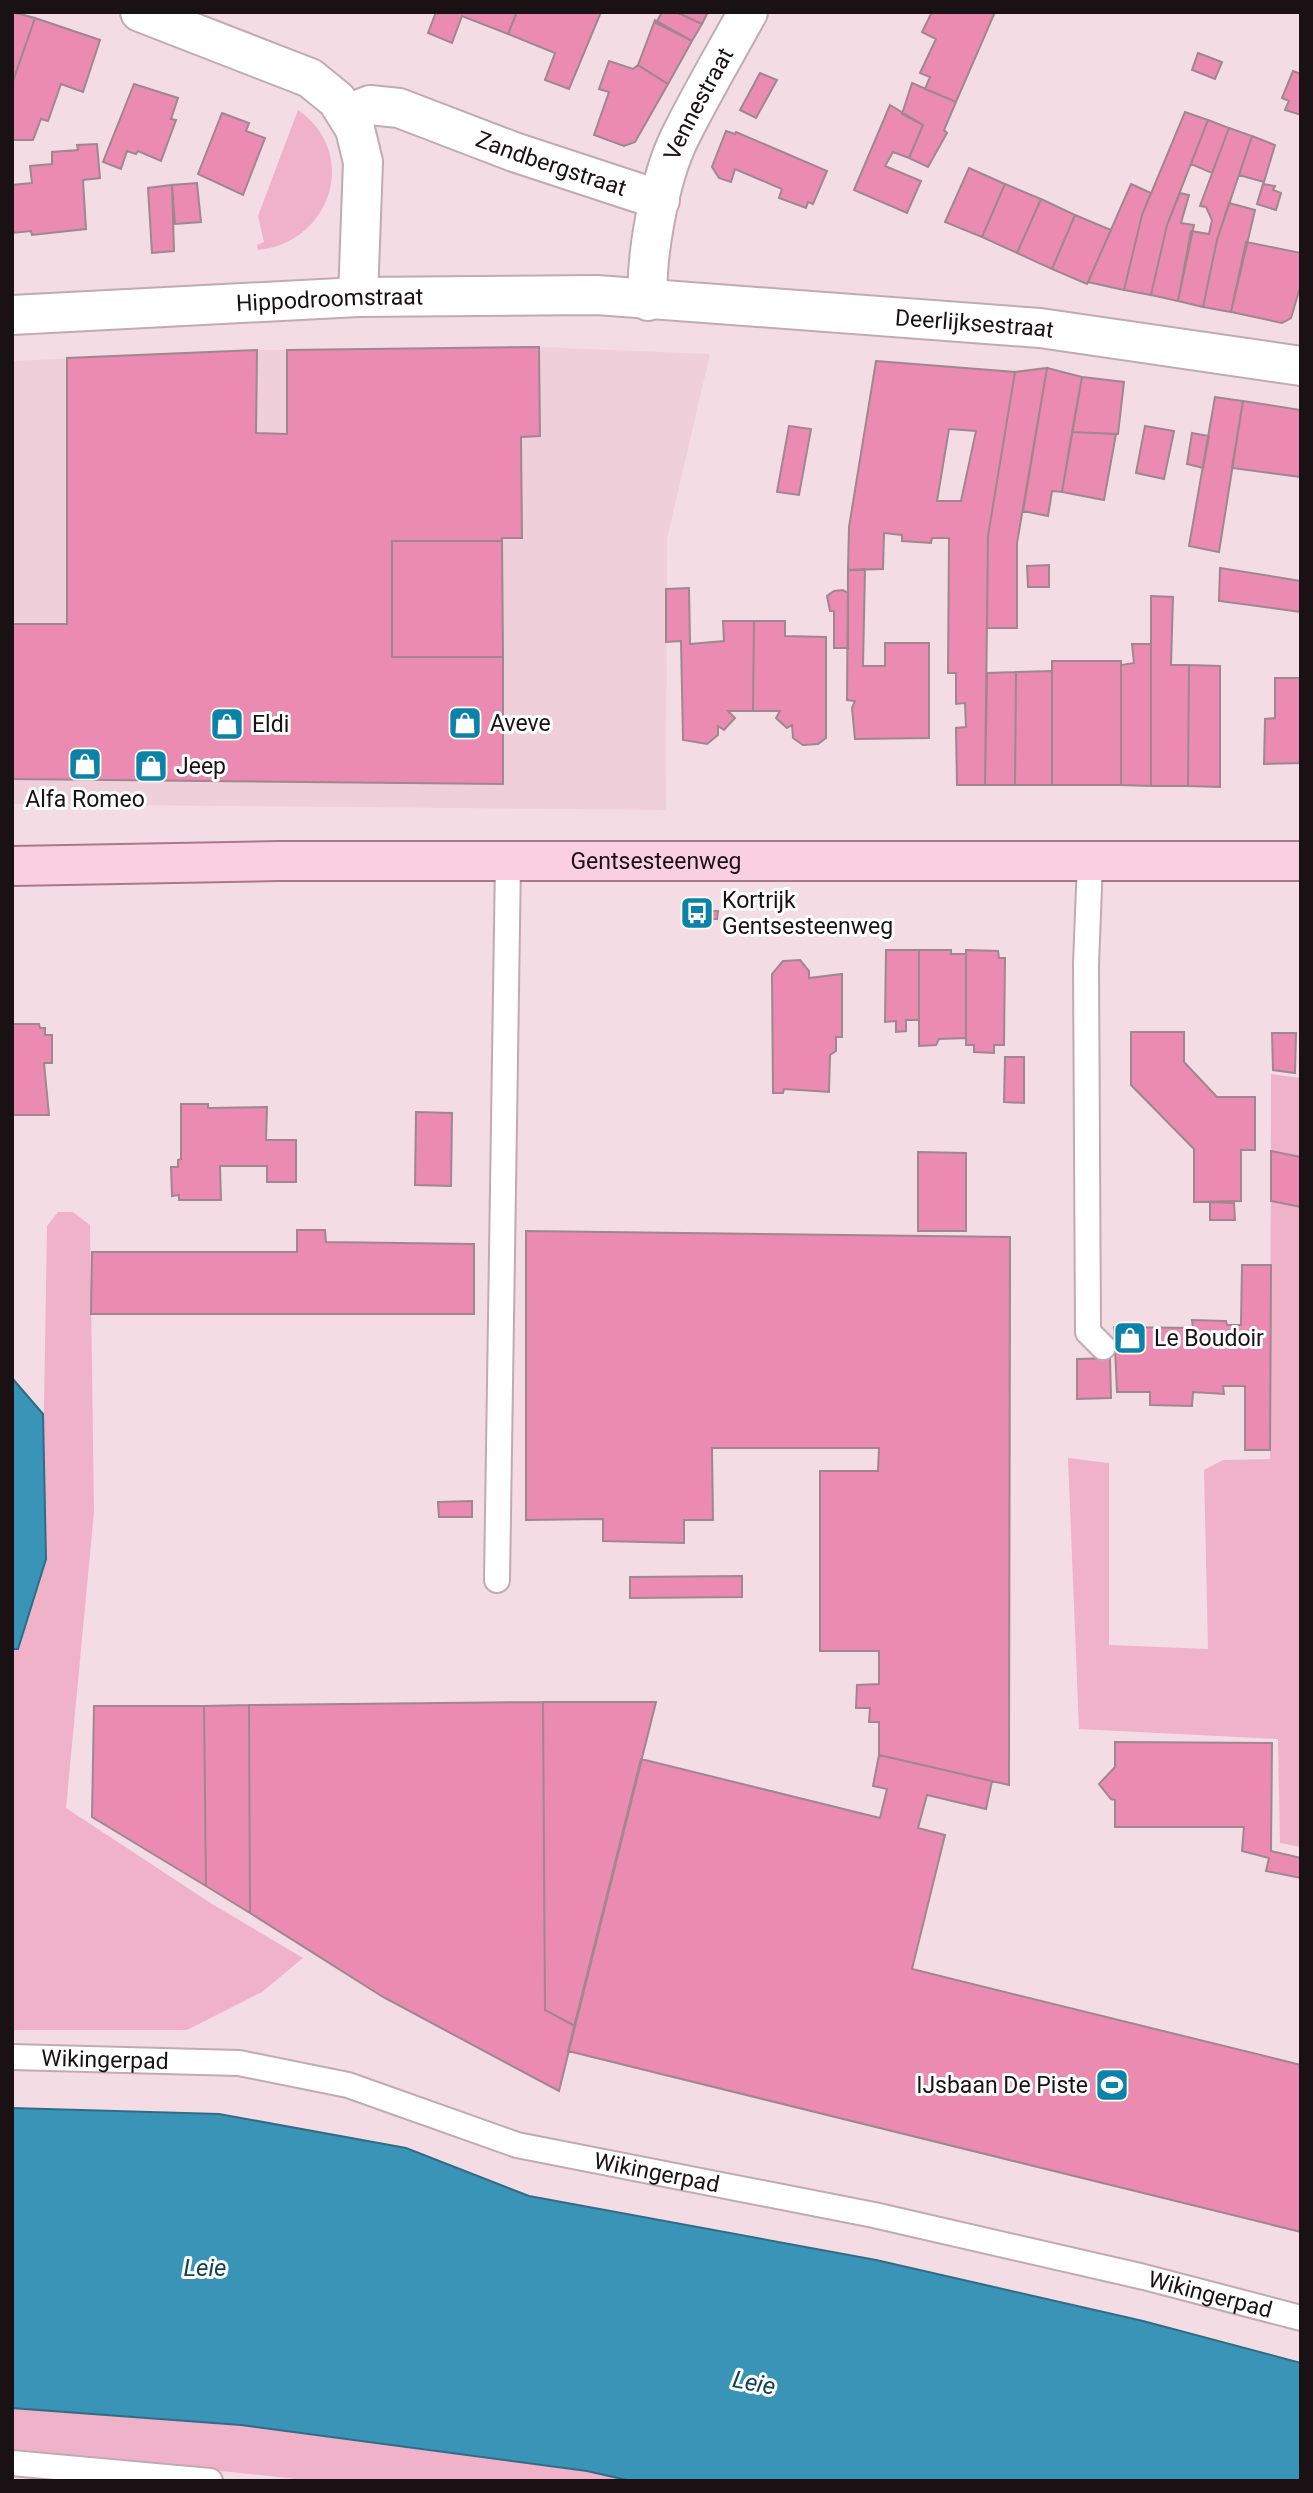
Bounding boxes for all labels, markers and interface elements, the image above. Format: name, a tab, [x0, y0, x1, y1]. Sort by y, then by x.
street label: Vennestraat	[659, 43, 739, 164]
street label: Zandbergstraat	[472, 126, 630, 202]
street label: Hippodroomstraat	[235, 283, 423, 317]
street label: Deerlijksestraat	[894, 304, 1056, 344]
shop icon: Aveve	[446, 704, 484, 742]
shop icon: Eldi	[208, 705, 246, 743]
place label: Aveve	[490, 710, 551, 737]
place label: Eldi	[252, 711, 289, 738]
shop icon: Alfa Romeo	[66, 745, 104, 783]
shop icon: Jeep	[132, 747, 170, 785]
place label: Jeep	[176, 753, 226, 780]
place label: Alfa Romeo	[25, 786, 145, 813]
street label: Gentsesteenweg	[570, 848, 742, 875]
place label: Kortrijk Gentsesteenweg	[722, 887, 893, 940]
bus stop icon: Kortrijk Gentsesteenweg	[678, 894, 716, 932]
shop icon: Le Boudoir	[1111, 1319, 1149, 1357]
place label: Le Boudoir	[1154, 1325, 1264, 1352]
street label: Wikingerpad	[41, 2045, 169, 2075]
sports icon: IJsbaan De Piste	[1093, 2066, 1131, 2104]
place label: IJsbaan De Piste	[916, 2072, 1088, 2099]
street label: Wikingerpad	[592, 2147, 722, 2198]
water label: Leie	[184, 2254, 226, 2282]
street label: Wikingerpad	[1145, 2266, 1275, 2324]
water label: Leie	[730, 2365, 778, 2401]

